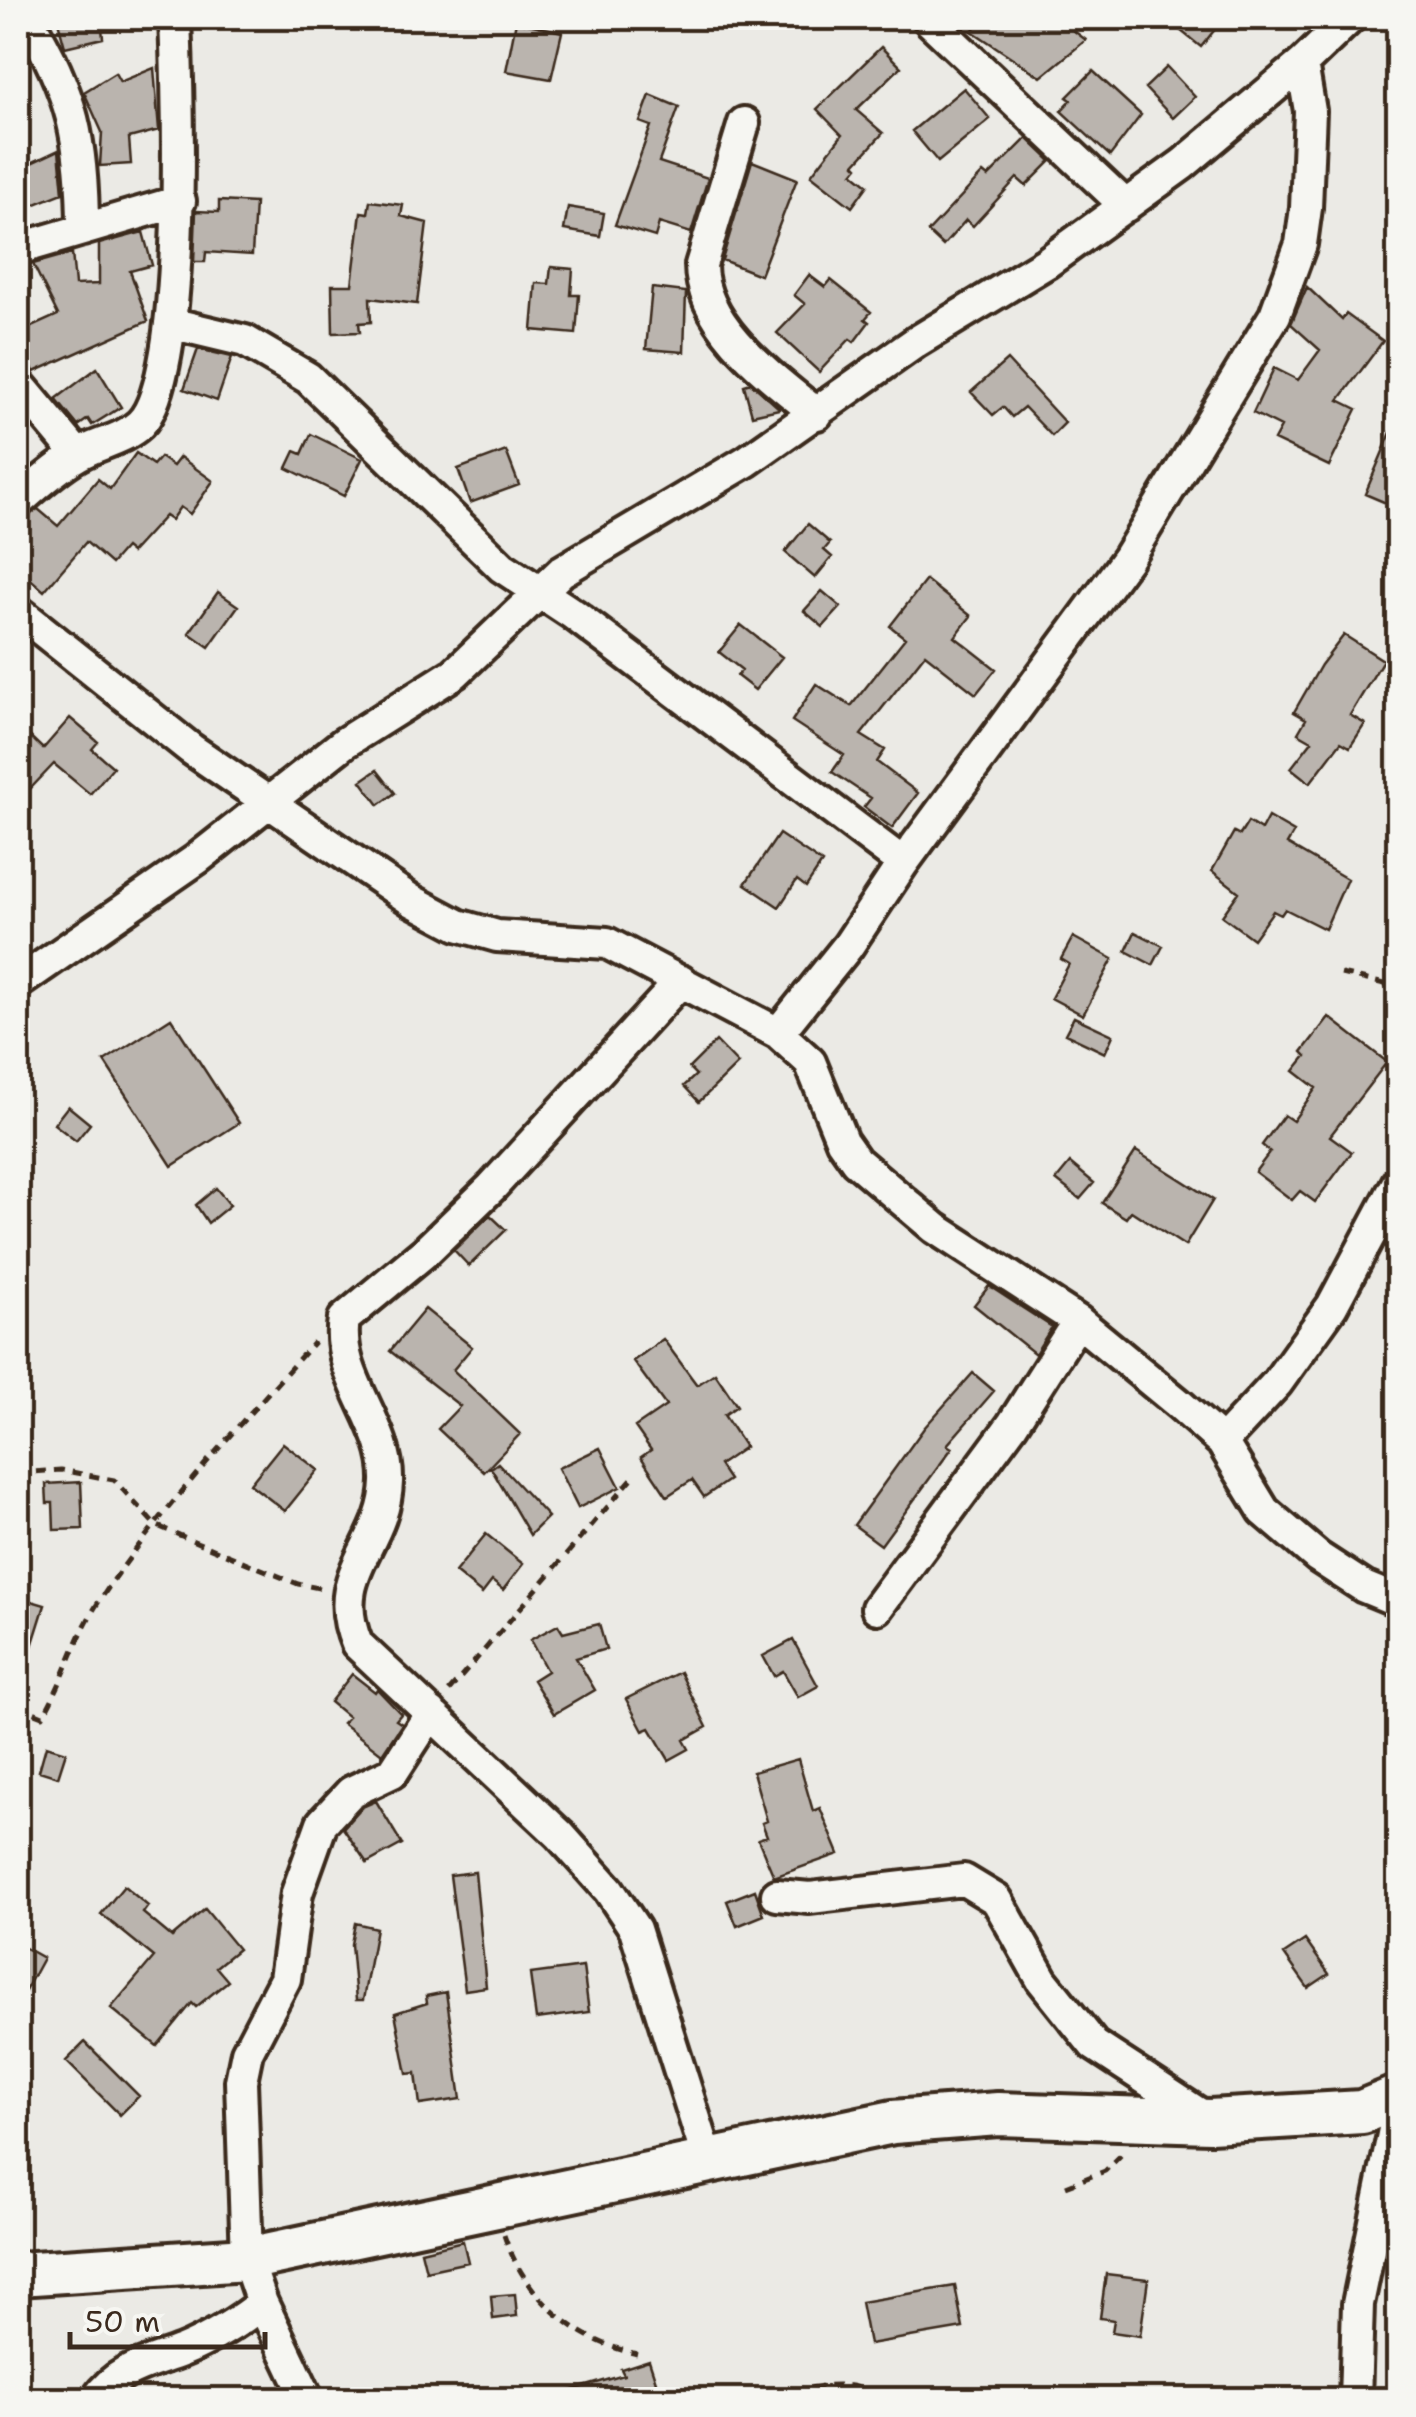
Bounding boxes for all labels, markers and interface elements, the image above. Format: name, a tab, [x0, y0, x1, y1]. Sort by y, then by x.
scale bar	[70, 2287, 265, 2349]
text: 50 m	[85, 2301, 160, 2342]

